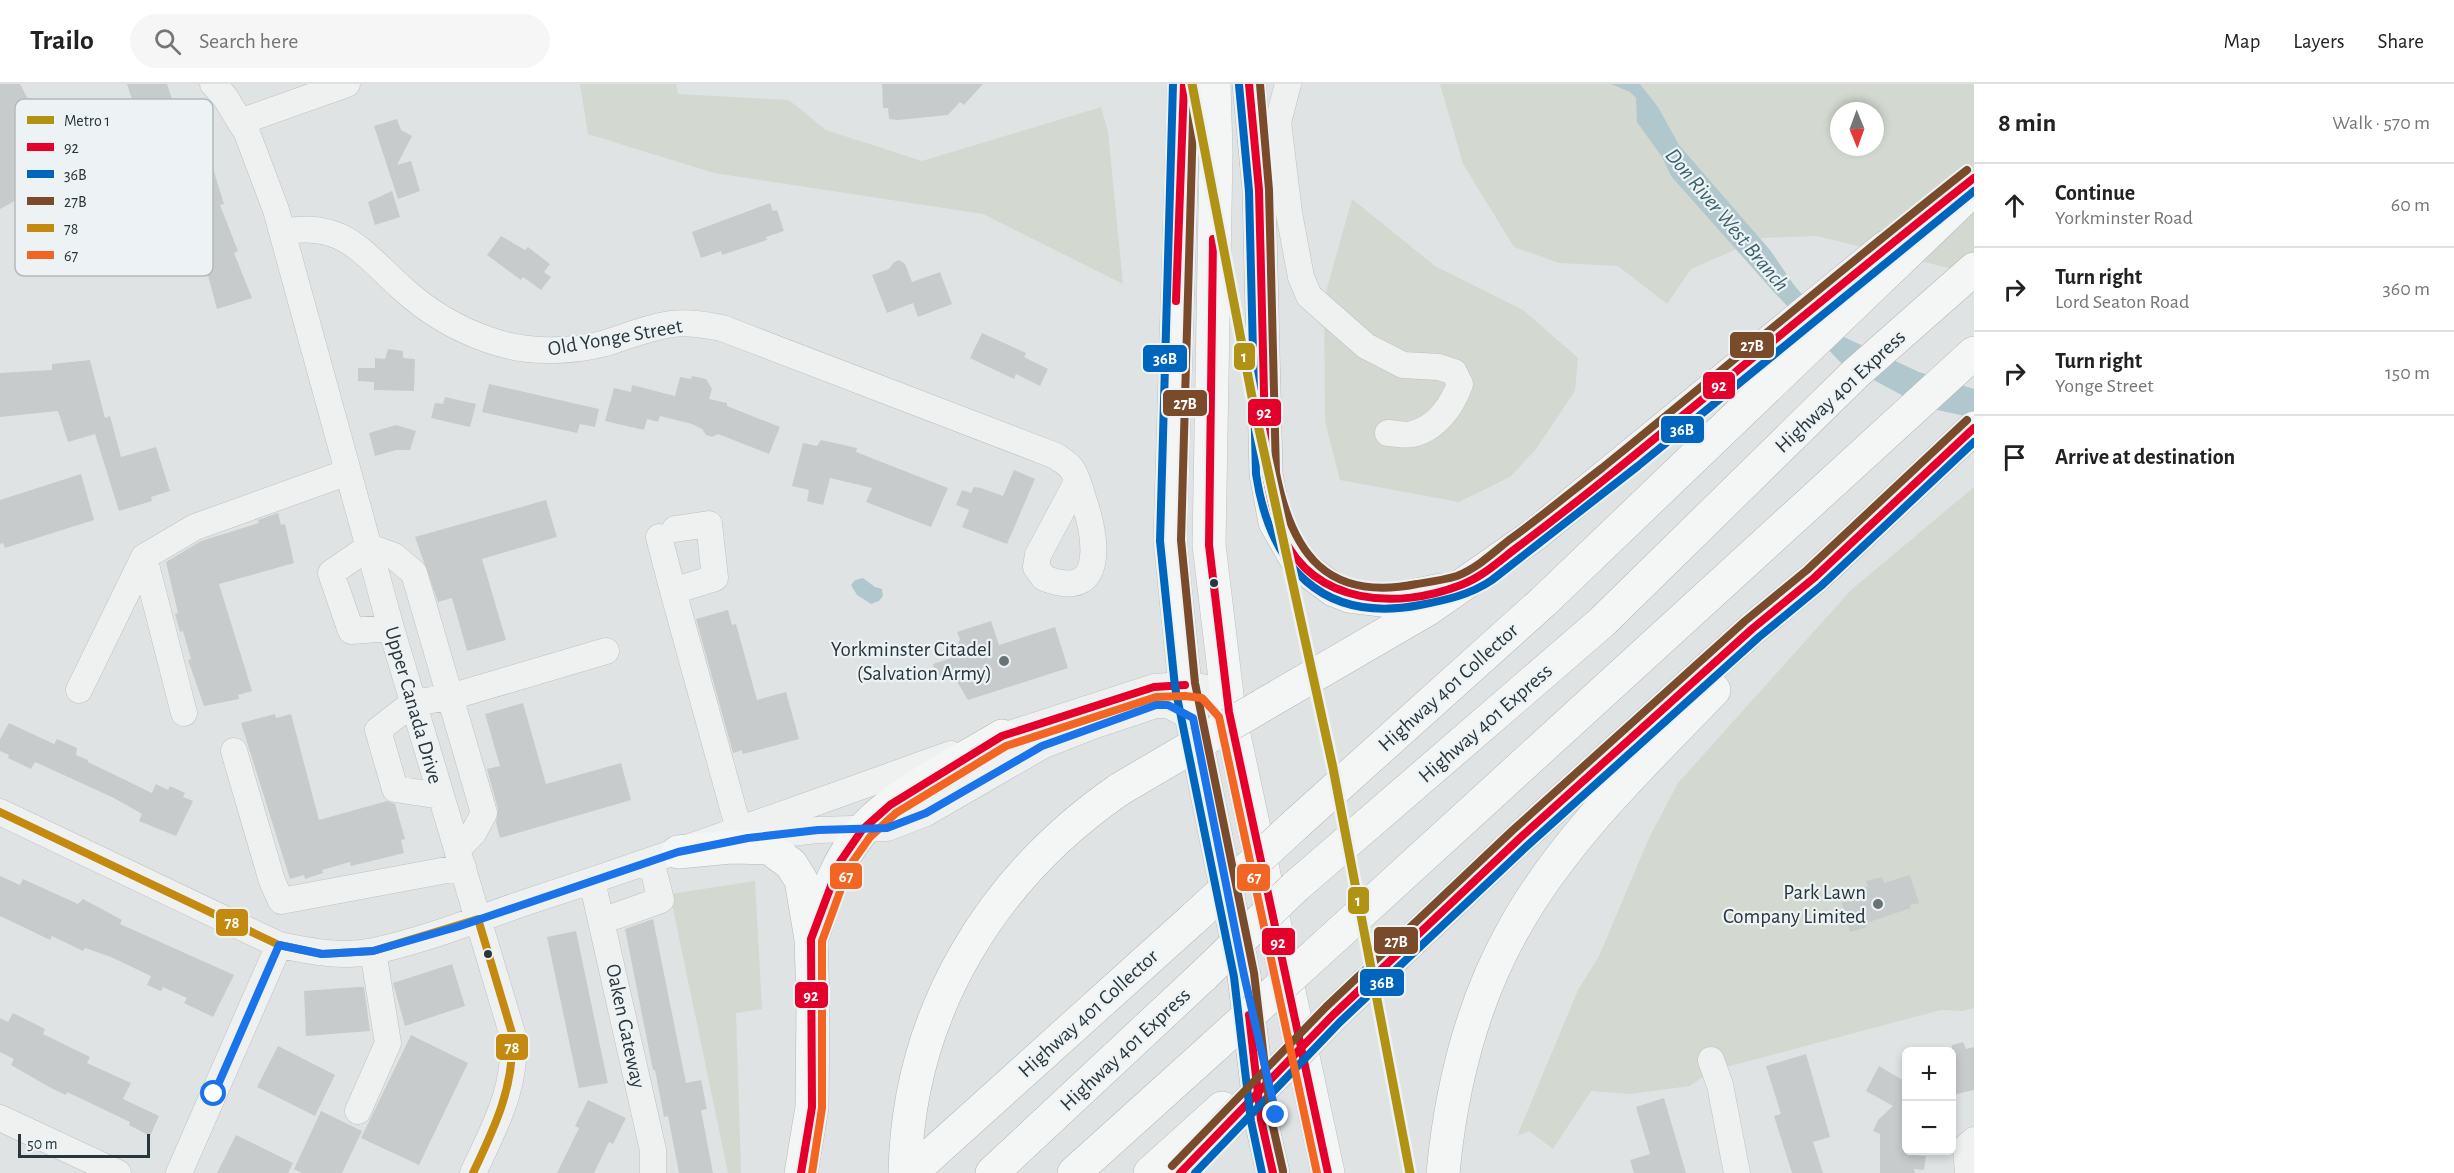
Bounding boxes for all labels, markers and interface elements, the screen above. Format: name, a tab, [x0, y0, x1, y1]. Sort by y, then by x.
search box	[130, 14, 550, 68]
icon: search	[151, 25, 184, 58]
text: Trailo	[30, 27, 94, 55]
text: Search here	[199, 30, 298, 52]
text: Map	[2224, 31, 2260, 52]
text: Layers	[2293, 31, 2344, 52]
text: Share	[2377, 31, 2424, 52]
legend	[15, 99, 213, 276]
north arrow	[1830, 102, 1884, 156]
text: 8 min	[1998, 110, 2056, 136]
text: Metro 1	[64, 113, 110, 129]
text: Walk · 570 m	[2332, 113, 2430, 133]
text: 92	[64, 140, 79, 156]
water label: Don River West Branch	[1661, 144, 1793, 295]
text: 36B	[64, 167, 87, 183]
text: Continue	[2055, 182, 2135, 204]
icon: ahead	[1998, 189, 2031, 222]
text: 27B	[64, 194, 87, 210]
text: 60 m	[2391, 195, 2430, 215]
text: Yorkminster Road	[2055, 208, 2193, 228]
text: 78	[64, 221, 78, 237]
text: 67	[64, 248, 79, 264]
text: Turn right	[2055, 266, 2142, 288]
icon: right	[1998, 273, 2031, 306]
text: 360 m	[2383, 279, 2430, 299]
text: Lord Seaton Road	[2055, 292, 2189, 312]
street label: Old Yonge Street	[546, 315, 684, 360]
street label: Highway 401 Express	[1771, 326, 1909, 457]
line badge: 27B	[1729, 331, 1775, 359]
text: 27B	[1740, 338, 1764, 354]
line badge: 1	[1233, 342, 1256, 371]
line badge: 36B	[1142, 344, 1188, 373]
text: 1	[1241, 349, 1247, 365]
text: Turn right	[2055, 350, 2142, 372]
text: 36B	[1153, 351, 1177, 367]
icon: right	[1998, 357, 2031, 390]
text: 150 m	[2385, 363, 2430, 383]
line badge: 92	[1702, 371, 1736, 400]
text: Yonge Street	[2055, 376, 2154, 396]
text: 92	[1711, 378, 1727, 394]
line badge: 27B	[1162, 389, 1208, 417]
text: 27B	[1173, 396, 1197, 412]
line badge: 92	[1247, 398, 1282, 427]
text: 92	[1256, 405, 1272, 421]
line badge: 36B	[1660, 415, 1705, 444]
text: 36B	[1670, 422, 1694, 438]
icon: arrive	[1998, 441, 2031, 474]
text: Arrive at destination	[2055, 446, 2235, 468]
unlabelled marker	[1208, 577, 1220, 589]
street label: Highway 401 Collector	[1374, 619, 1522, 755]
street label: Upper Canada Drive	[381, 624, 446, 786]
place label: Yorkminster Citadel (Salvation Army)	[831, 639, 992, 684]
marker: Yorkminster Citadel (Salvation Army)	[997, 654, 1011, 668]
street label: Highway 401 Express	[1414, 660, 1556, 787]
line badge: 67	[829, 862, 863, 890]
line badge: 67	[1236, 863, 1271, 892]
text: 67	[839, 869, 853, 885]
text: 67	[1247, 870, 1261, 886]
place label: Park Lawn Company Limited	[1723, 882, 1866, 927]
line badge: 1	[1347, 886, 1370, 915]
text: 1	[1355, 893, 1361, 909]
marker: Park Lawn Company Limited	[1871, 897, 1885, 911]
line badge: 78	[215, 908, 249, 937]
text: 78	[225, 915, 240, 931]
line badge: 27B	[1373, 926, 1419, 955]
line badge: 92	[1261, 927, 1296, 956]
text: 27B	[1384, 934, 1408, 950]
text: 92	[1270, 935, 1286, 951]
street label: Highway 401 Collector	[1014, 945, 1162, 1081]
unlabelled marker	[482, 948, 494, 960]
street label: Oaken Gateway	[602, 962, 649, 1090]
line badge: 36B	[1359, 968, 1405, 997]
text: 36B	[1370, 975, 1394, 991]
line badge: 92	[794, 981, 829, 1009]
street label: Highway 401 Express	[1056, 984, 1194, 1115]
text: 92	[803, 988, 819, 1004]
line badge: 78	[495, 1033, 529, 1061]
text: 78	[505, 1040, 520, 1056]
map controls	[1902, 1047, 1956, 1155]
button: +	[1902, 1047, 1956, 1101]
route start	[200, 1080, 226, 1106]
route end	[1262, 1101, 1288, 1127]
button: −	[1902, 1101, 1956, 1155]
scale bar	[18, 1131, 150, 1158]
text: 50 m	[27, 1136, 58, 1152]

